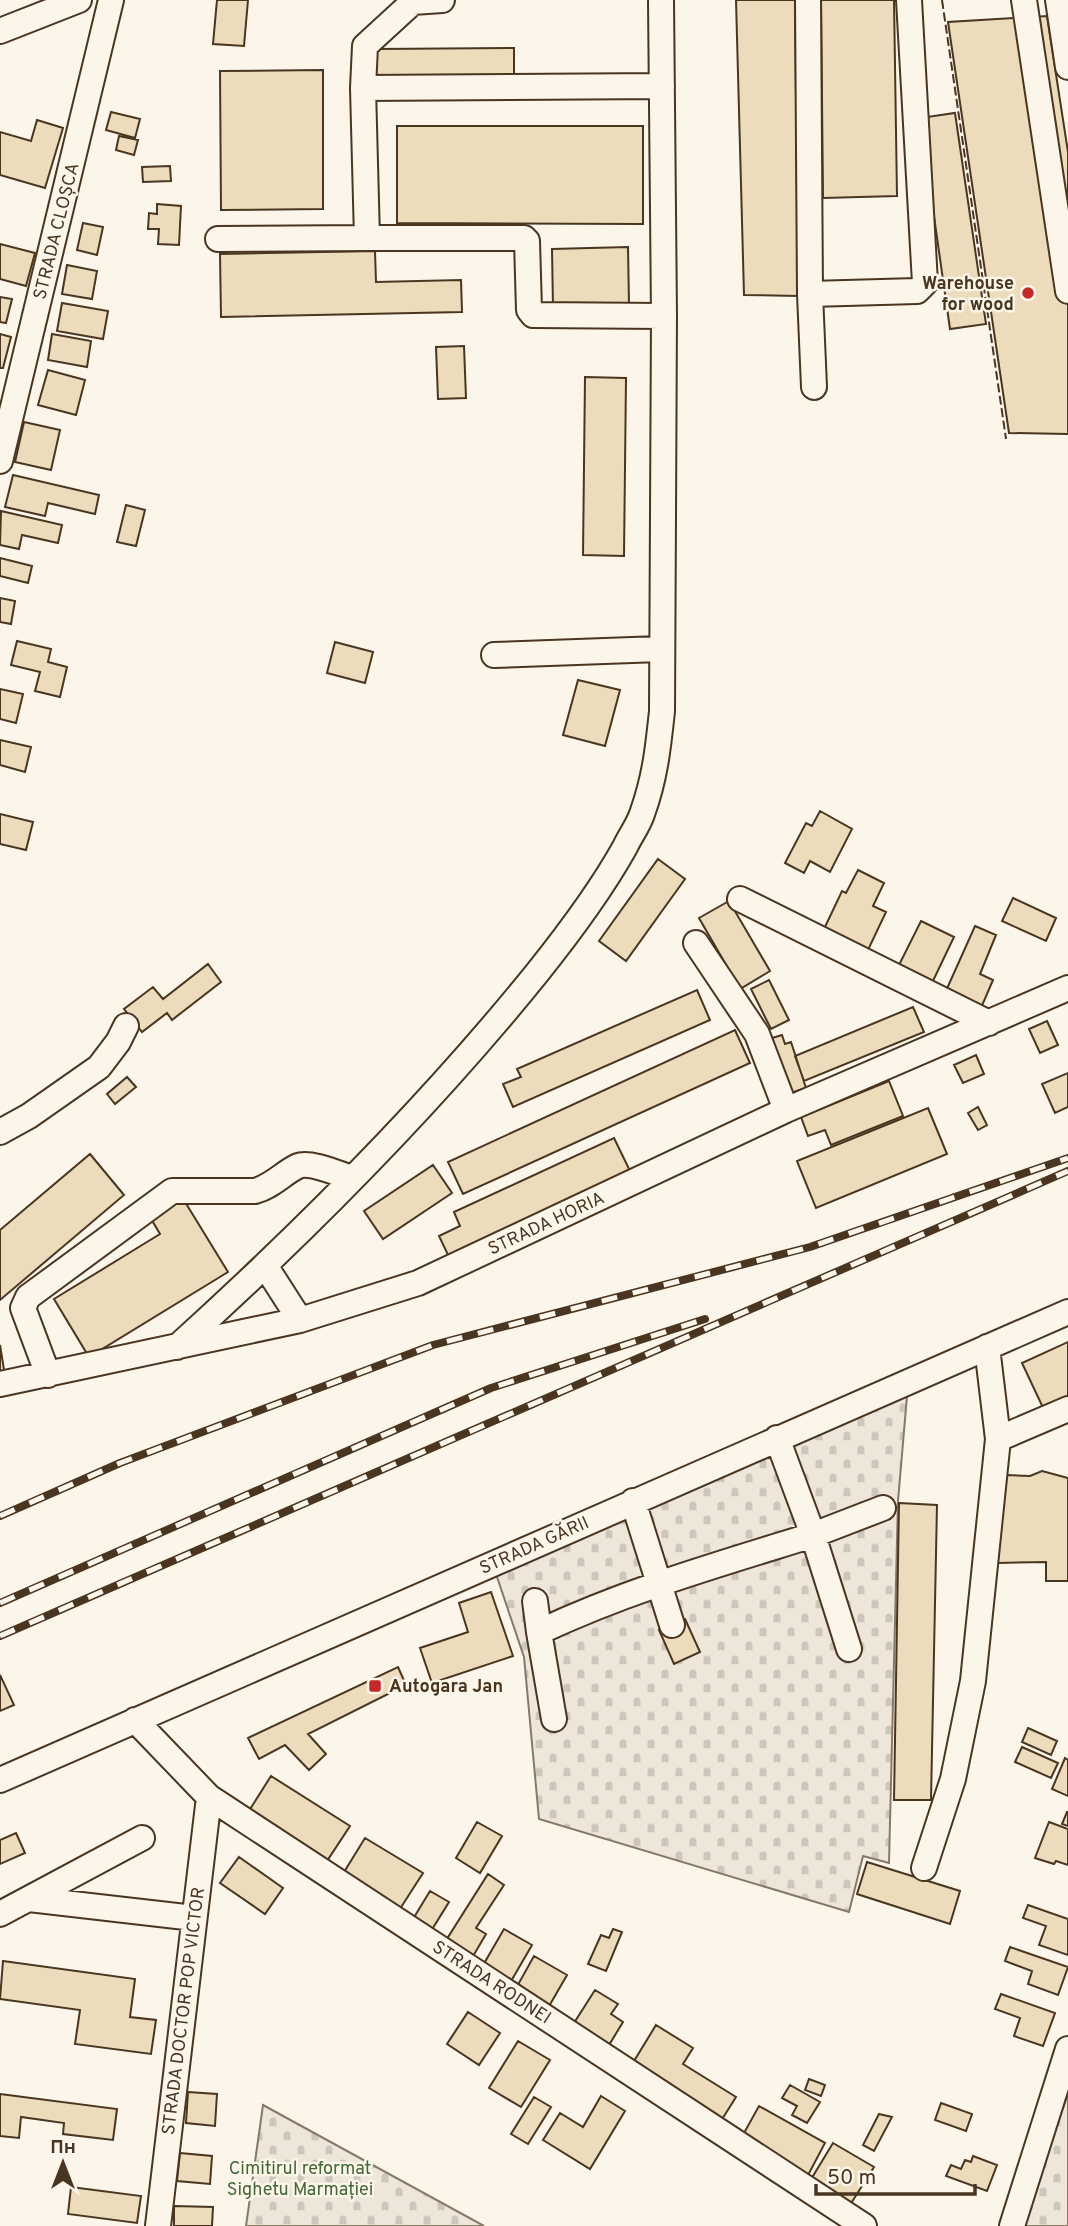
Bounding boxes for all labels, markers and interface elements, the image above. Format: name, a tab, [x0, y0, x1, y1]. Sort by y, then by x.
street label: STRADA CLOȘCA	[29, 160, 86, 302]
place label: Warehouse for wood	[922, 273, 1014, 317]
marker: Warehouse for wood	[1020, 285, 1036, 301]
street label: STRADA HORIA	[485, 1187, 609, 1261]
street label: STRADA GĂRII	[475, 1510, 593, 1581]
place label: Autogara Jan	[389, 1676, 503, 1699]
marker: Autogara Jan	[367, 1678, 383, 1694]
street label: STRADA DOCTOR POP VICTOR	[158, 1886, 211, 2136]
street label: STRADA RODNEI	[427, 1936, 555, 2030]
north arrow	[28, 2128, 98, 2198]
text: Пн	[50, 2136, 76, 2160]
scale bar	[816, 2152, 975, 2196]
park label: Cimitirul reformat Sighetu Marmației	[227, 2158, 373, 2202]
text: 50 m	[827, 2165, 876, 2192]

